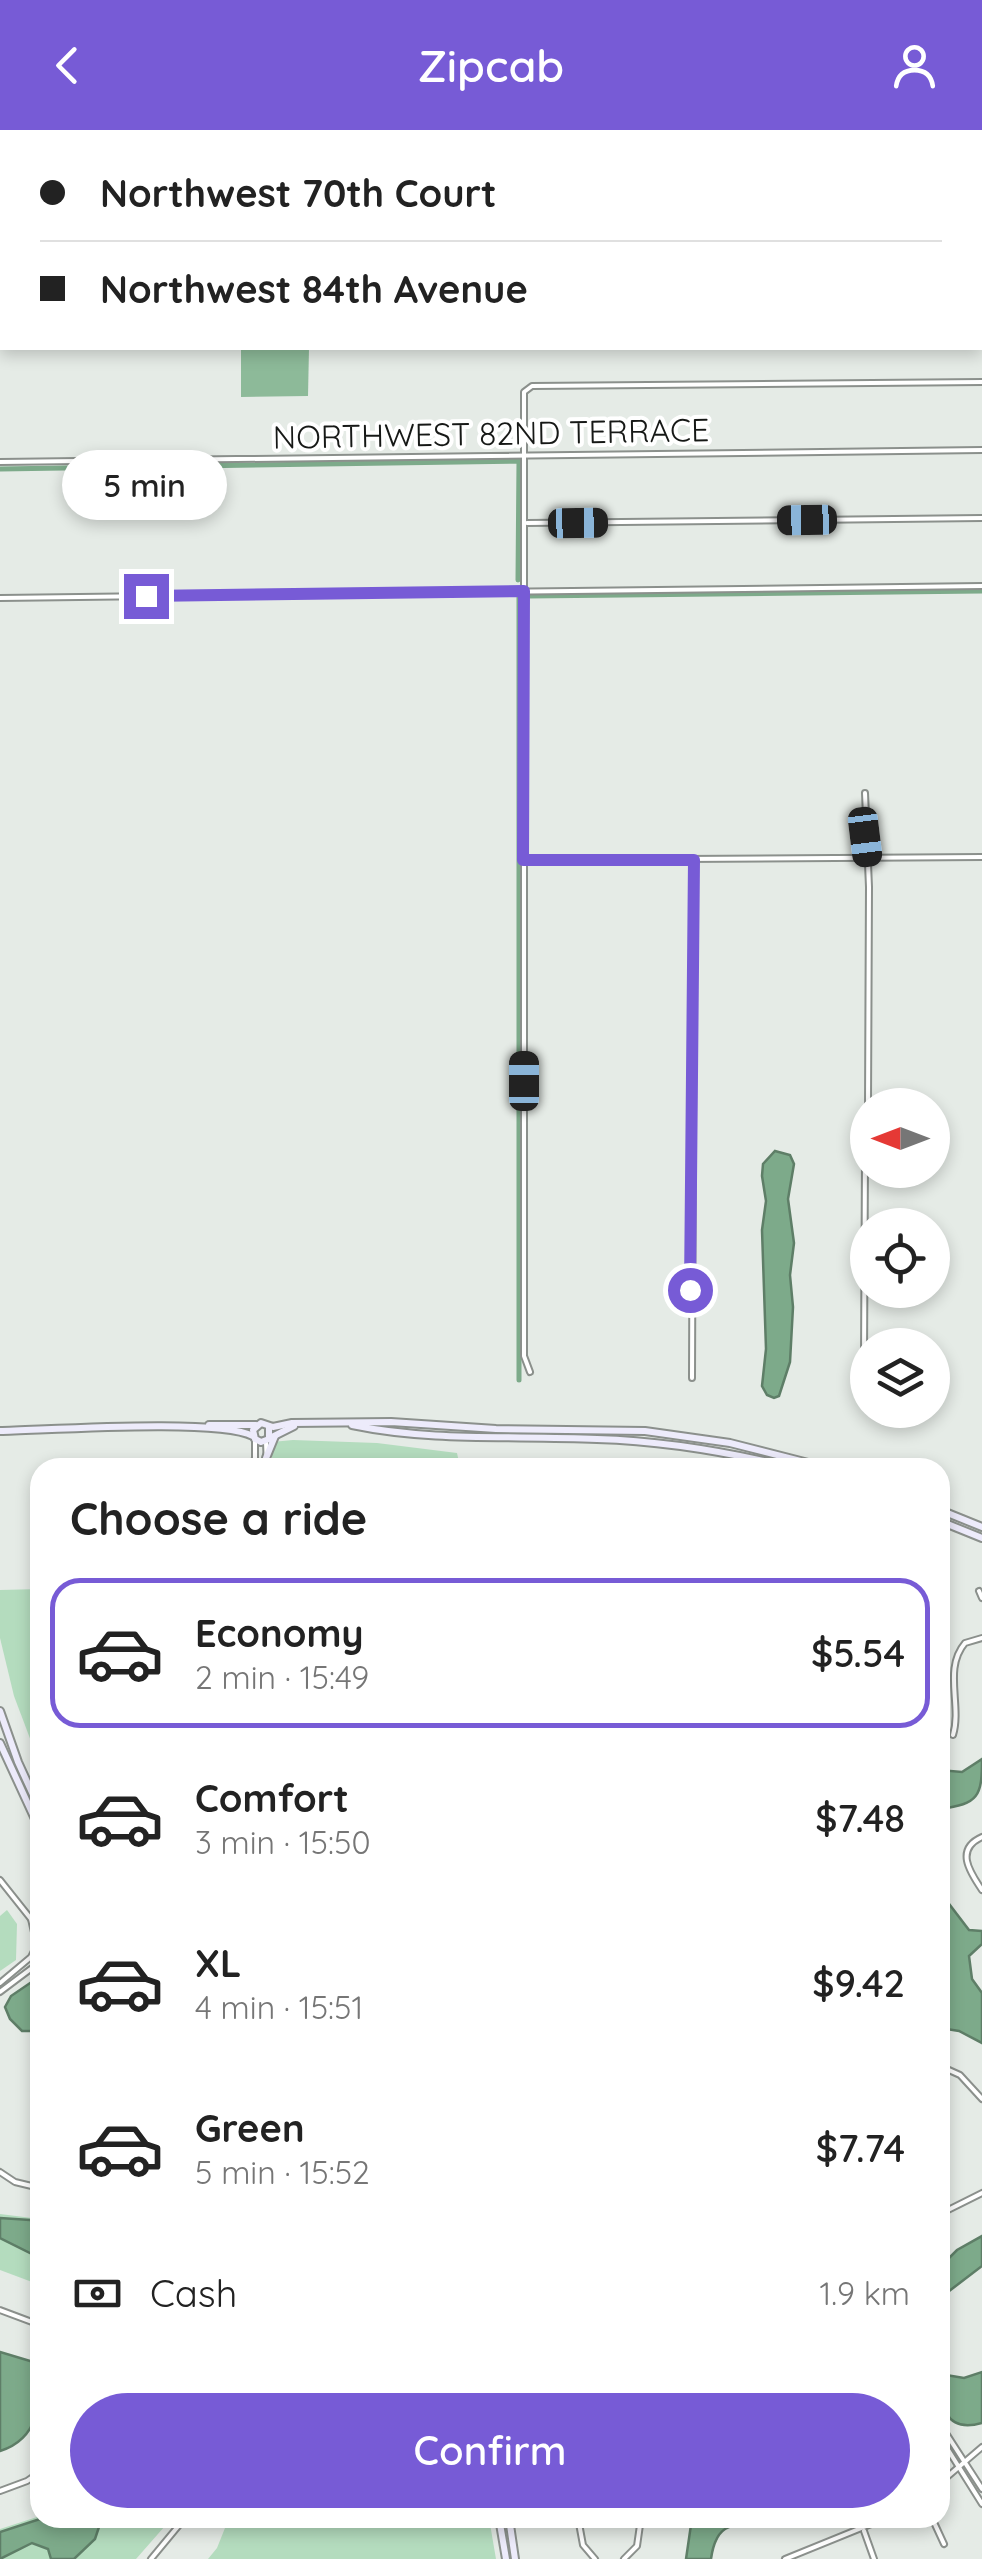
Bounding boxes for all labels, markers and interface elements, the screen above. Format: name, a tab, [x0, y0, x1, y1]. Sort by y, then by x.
text: Zipcab	[418, 37, 564, 93]
icon: back	[40, 38, 95, 93]
icon: person	[887, 38, 942, 93]
text: Northwest 70th Court	[100, 169, 497, 217]
text: Northwest 84th Avenue	[100, 265, 528, 313]
street label: NORTHWEST 82ND TERRACE	[273, 409, 709, 457]
callout: 5 min	[64, 451, 228, 521]
text: 5 min	[103, 465, 186, 505]
car	[777, 504, 837, 536]
car	[548, 507, 608, 539]
route end	[124, 574, 169, 619]
car	[846, 805, 884, 869]
car	[509, 1051, 539, 1111]
north arrow	[850, 1088, 950, 1188]
map controls	[850, 1088, 950, 1428]
button: locate	[850, 1208, 950, 1308]
route start	[668, 1268, 713, 1313]
button: layers	[850, 1328, 950, 1428]
text: Choose a ride	[70, 1490, 367, 1546]
icon: car	[75, 1608, 165, 1698]
text: Economy	[195, 1609, 364, 1657]
text: $5.54	[811, 1629, 905, 1677]
text: 2 min · 15:49	[195, 1657, 369, 1697]
icon: car	[75, 1773, 165, 1863]
text: Comfort	[195, 1774, 349, 1822]
text: $7.48	[815, 1794, 905, 1842]
text: 3 min · 15:50	[195, 1822, 371, 1862]
icon: car	[75, 1938, 165, 2028]
text: XL	[195, 1939, 241, 1987]
text: $9.42	[812, 1959, 905, 2007]
text: 4 min · 15:51	[195, 1987, 363, 2027]
icon: car	[75, 2103, 165, 2193]
text: Green	[195, 2104, 305, 2152]
text: $7.74	[816, 2124, 905, 2172]
text: 5 min · 15:52	[195, 2152, 370, 2192]
icon: cash	[70, 2266, 125, 2321]
text: Cash	[150, 2269, 237, 2317]
text: 1.9 km	[819, 2273, 910, 2313]
button: Confirm	[70, 2393, 910, 2508]

